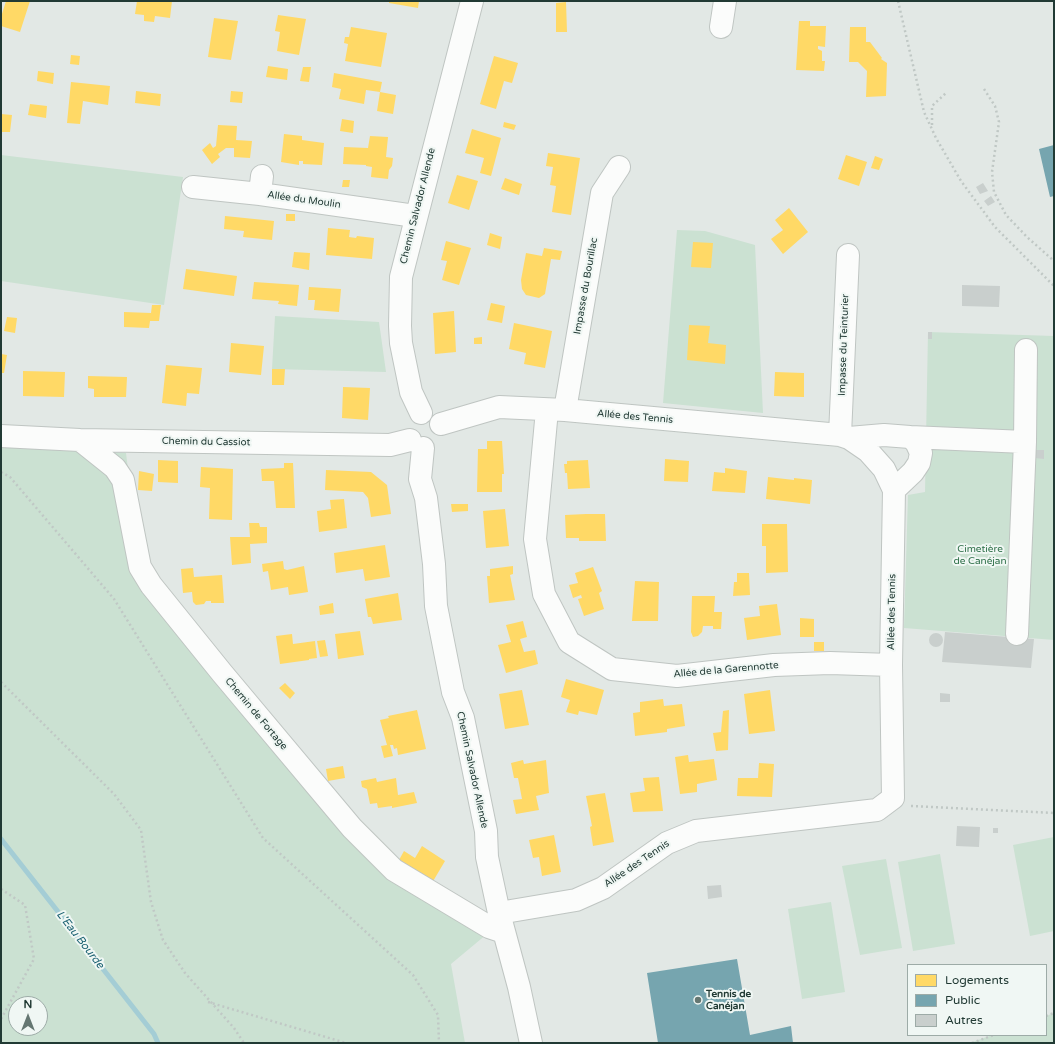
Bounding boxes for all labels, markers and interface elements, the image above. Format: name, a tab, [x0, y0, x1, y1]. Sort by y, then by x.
street label: Chemin Salvador Allende	[398, 147, 438, 265]
street label: Allée du Moulin	[266, 189, 342, 211]
street label: Impasse du Bourillac	[572, 237, 600, 335]
street label: Impasse du Teinturier	[836, 294, 852, 396]
street label: Allée des Tennis	[596, 408, 674, 426]
street label: Chemin du Cassiot	[162, 435, 250, 449]
park label: Cimetière de Canéjan	[953, 543, 1007, 566]
street label: Allée des Tennis	[885, 574, 899, 650]
street label: Allée de la Garennotte	[673, 659, 779, 681]
street label: Chemin de Fortage	[222, 675, 290, 753]
street label: Chemin Salvador Allende	[454, 710, 490, 830]
street label: Allée des Tennis	[602, 838, 672, 890]
water label: L'Eau Bourde	[53, 909, 107, 971]
legend	[907, 964, 1047, 1036]
text: Logements	[945, 973, 1009, 987]
place label: Tennis de Canéjan	[706, 988, 751, 1012]
text: Public	[945, 993, 980, 1007]
marker: Tennis de Canéjan	[693, 995, 703, 1005]
north arrow	[8, 996, 48, 1036]
text: N	[24, 998, 32, 1011]
text: Autres	[945, 1013, 983, 1027]

